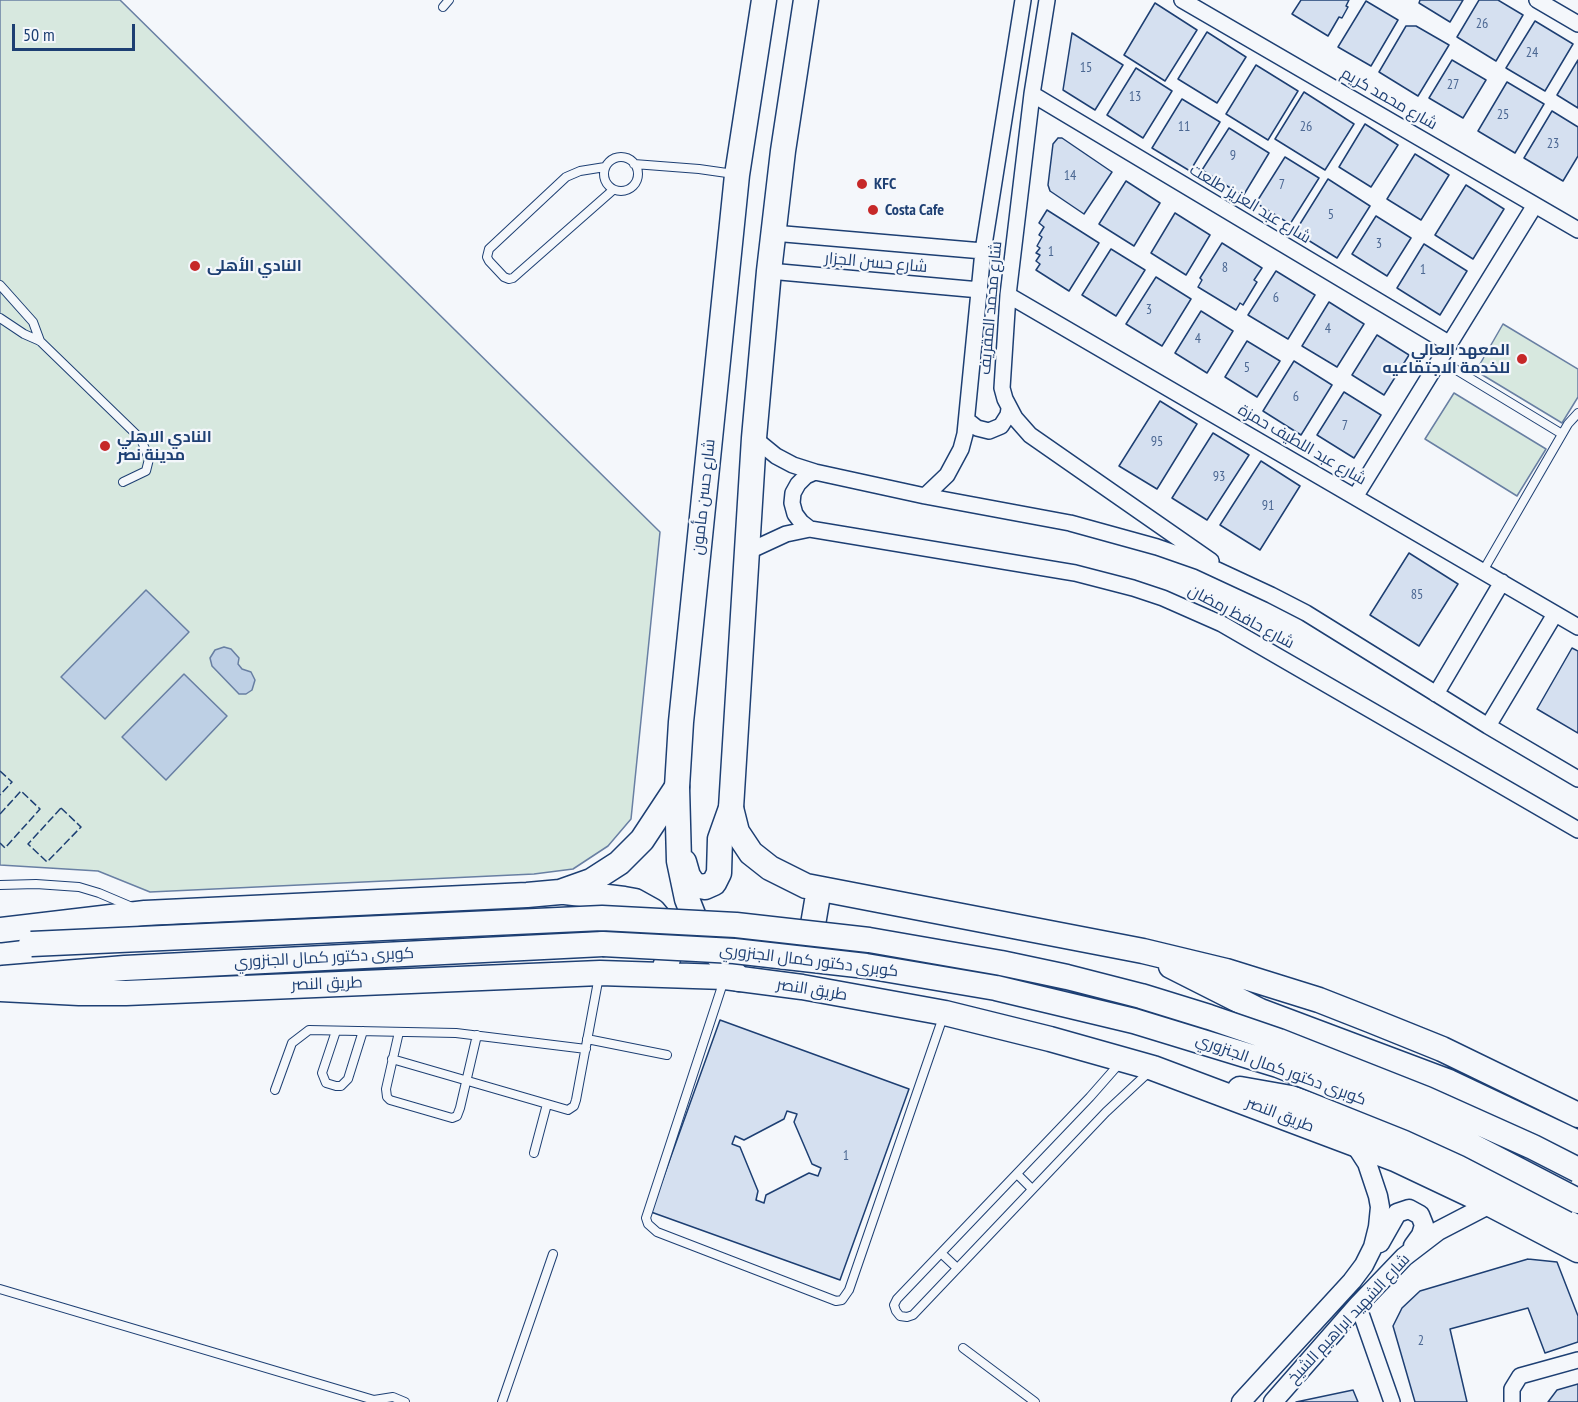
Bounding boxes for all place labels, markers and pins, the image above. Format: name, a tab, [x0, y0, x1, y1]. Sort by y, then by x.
place label: KFC	[874, 174, 896, 194]
marker: KFC	[855, 177, 869, 191]
place label: Costa Cafe	[885, 200, 944, 220]
marker: Costa Cafe	[866, 203, 880, 217]
place label: النادي الأهلى	[207, 256, 302, 276]
marker: النادي الأهلى	[188, 259, 202, 273]
place label: المعهد العالي للخدمة الاجتماعيه	[1382, 340, 1510, 378]
marker: المعهد العالي للخدمة الاجتماعيه	[1515, 352, 1529, 366]
place label: النادي الاهلي مدينة نصر	[117, 427, 212, 465]
marker: النادي الاهلي مدينة نصر	[98, 439, 112, 453]

